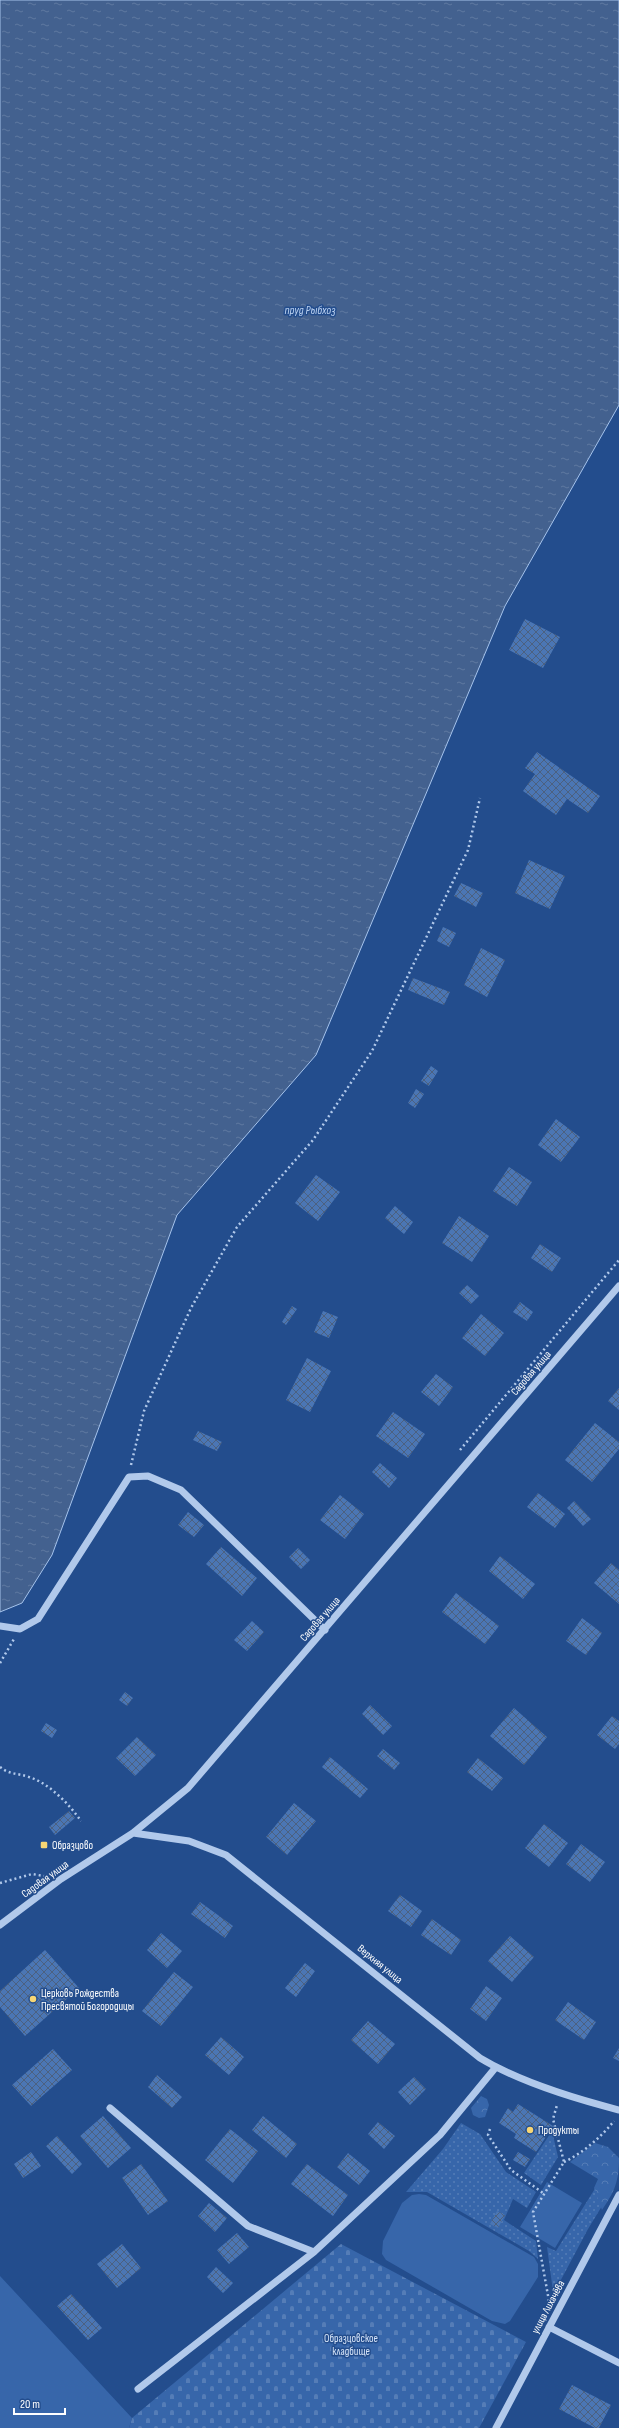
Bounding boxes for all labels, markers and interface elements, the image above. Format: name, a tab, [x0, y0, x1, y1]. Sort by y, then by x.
water label: пруд Рыбхоз	[285, 303, 336, 318]
street label: Садовая улица	[508, 1348, 554, 1398]
street label: Садовая улица	[297, 1594, 343, 1644]
place label: Образцово	[52, 1839, 93, 1852]
marker: Образцово	[39, 1840, 49, 1850]
street label: Садовая улица	[19, 1858, 71, 1900]
street label: Верхняя улица	[355, 1942, 405, 1986]
place label: Церковь Рождества Пресвятой Богородицы	[41, 1987, 134, 2013]
marker: Церковь Рождества Пресвятой Богородицы	[28, 1994, 38, 2004]
place label: Продукты	[538, 2124, 579, 2137]
marker: Продукты	[525, 2125, 535, 2135]
street label: улица Лихачёва	[529, 2278, 567, 2336]
park label: Образцовское кладбище	[324, 2332, 378, 2358]
scale bar	[14, 2390, 65, 2416]
text: 20 m	[20, 2397, 40, 2412]

